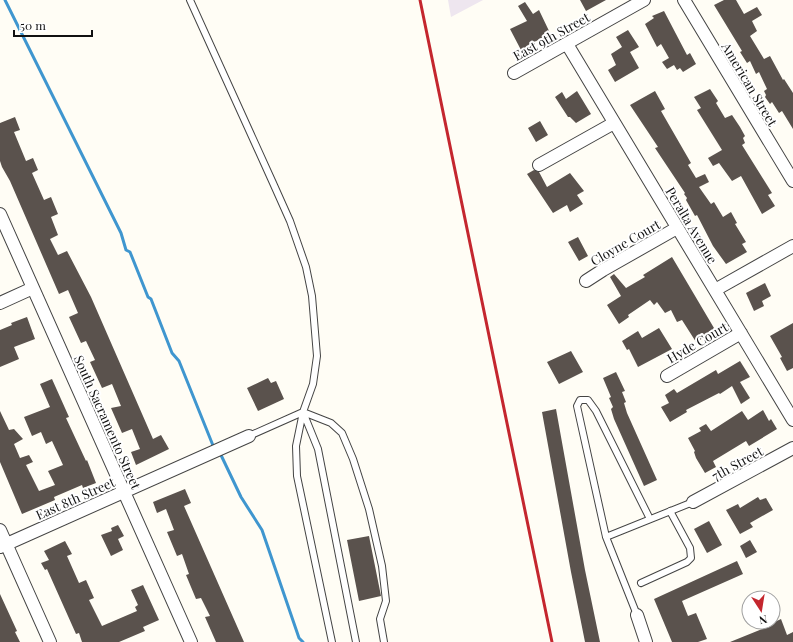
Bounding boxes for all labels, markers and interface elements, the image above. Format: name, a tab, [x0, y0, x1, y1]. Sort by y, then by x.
street label: East 9th Street	[510, 8, 593, 64]
scale bar	[14, 12, 92, 38]
text: 50 m	[20, 17, 46, 33]
street label: American Street	[718, 38, 782, 129]
street label: Peralta Avenue	[662, 183, 722, 267]
street label: Cloyne Court	[587, 215, 663, 269]
street label: Hyde Court	[664, 318, 731, 366]
street label: South Sacramento Street	[71, 352, 145, 492]
street label: 7th Street	[709, 442, 766, 484]
street label: East 8th Street	[33, 473, 118, 523]
north arrow	[741, 590, 781, 630]
text: N	[758, 612, 769, 628]

